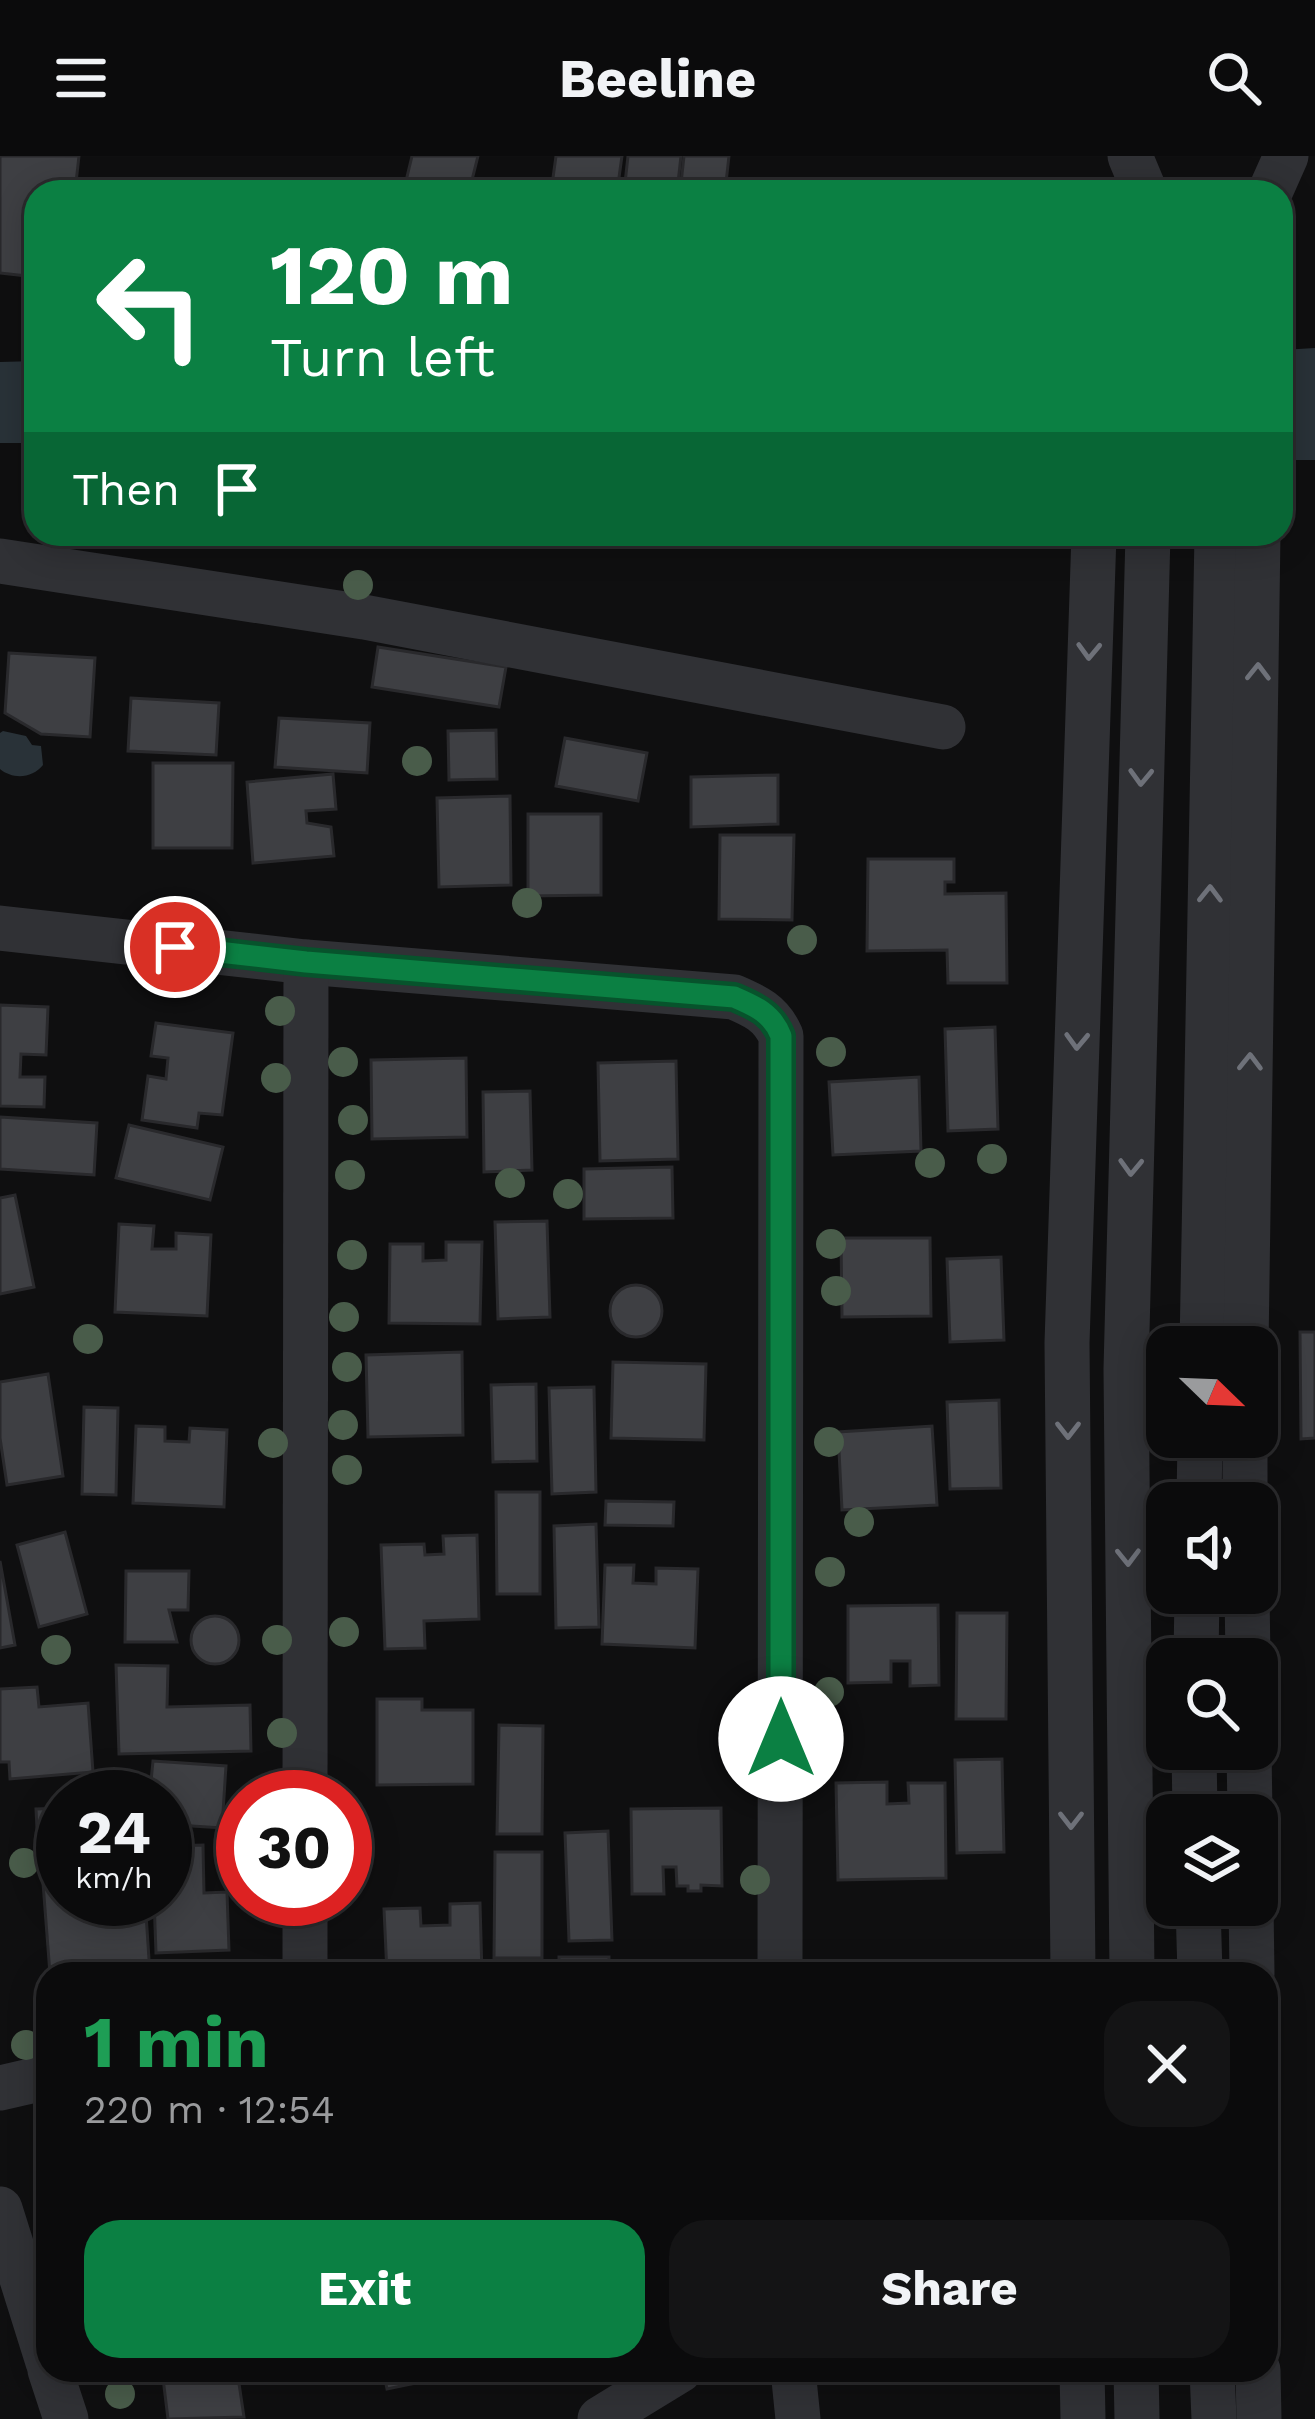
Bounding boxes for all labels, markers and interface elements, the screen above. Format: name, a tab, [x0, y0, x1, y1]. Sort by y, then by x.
icon: menu	[48, 45, 114, 111]
icon: search	[1201, 45, 1267, 111]
text: Beeline	[559, 47, 756, 110]
text: 120 m	[270, 226, 513, 324]
icon: left	[72, 228, 228, 384]
text: Turn left	[270, 326, 495, 389]
icon: arrive	[204, 456, 270, 522]
text: Then	[72, 463, 180, 516]
one-way arrow	[1077, 642, 1103, 661]
one-way arrow	[1244, 662, 1270, 681]
one-way arrow	[1129, 768, 1155, 787]
one-way arrow	[1197, 884, 1223, 902]
pin	[124, 896, 226, 998]
icon: arrive	[142, 914, 208, 980]
one-way arrow	[1064, 1032, 1090, 1051]
one-way arrow	[1236, 1052, 1262, 1071]
one-way arrow	[1118, 1158, 1144, 1177]
north arrow	[1146, 1326, 1278, 1458]
map controls	[1146, 1326, 1278, 1926]
one-way arrow	[1055, 1422, 1081, 1440]
button: sound	[1146, 1482, 1278, 1614]
one-way arrow	[1114, 1548, 1140, 1567]
button: search	[1146, 1638, 1278, 1770]
position arrow	[718, 1676, 844, 1802]
speed limit sign: 30	[216, 1770, 372, 1926]
button: layers	[1146, 1794, 1278, 1926]
text: 24	[77, 1797, 151, 1868]
one-way arrow	[1058, 1812, 1084, 1830]
text: km/h	[75, 1860, 153, 1895]
text: 1 min	[84, 2000, 269, 2084]
button: close	[1104, 2001, 1230, 2127]
text: 220 m · 12:54	[84, 2087, 335, 2132]
button: Exit	[84, 2220, 645, 2358]
button: Share	[669, 2220, 1230, 2358]

